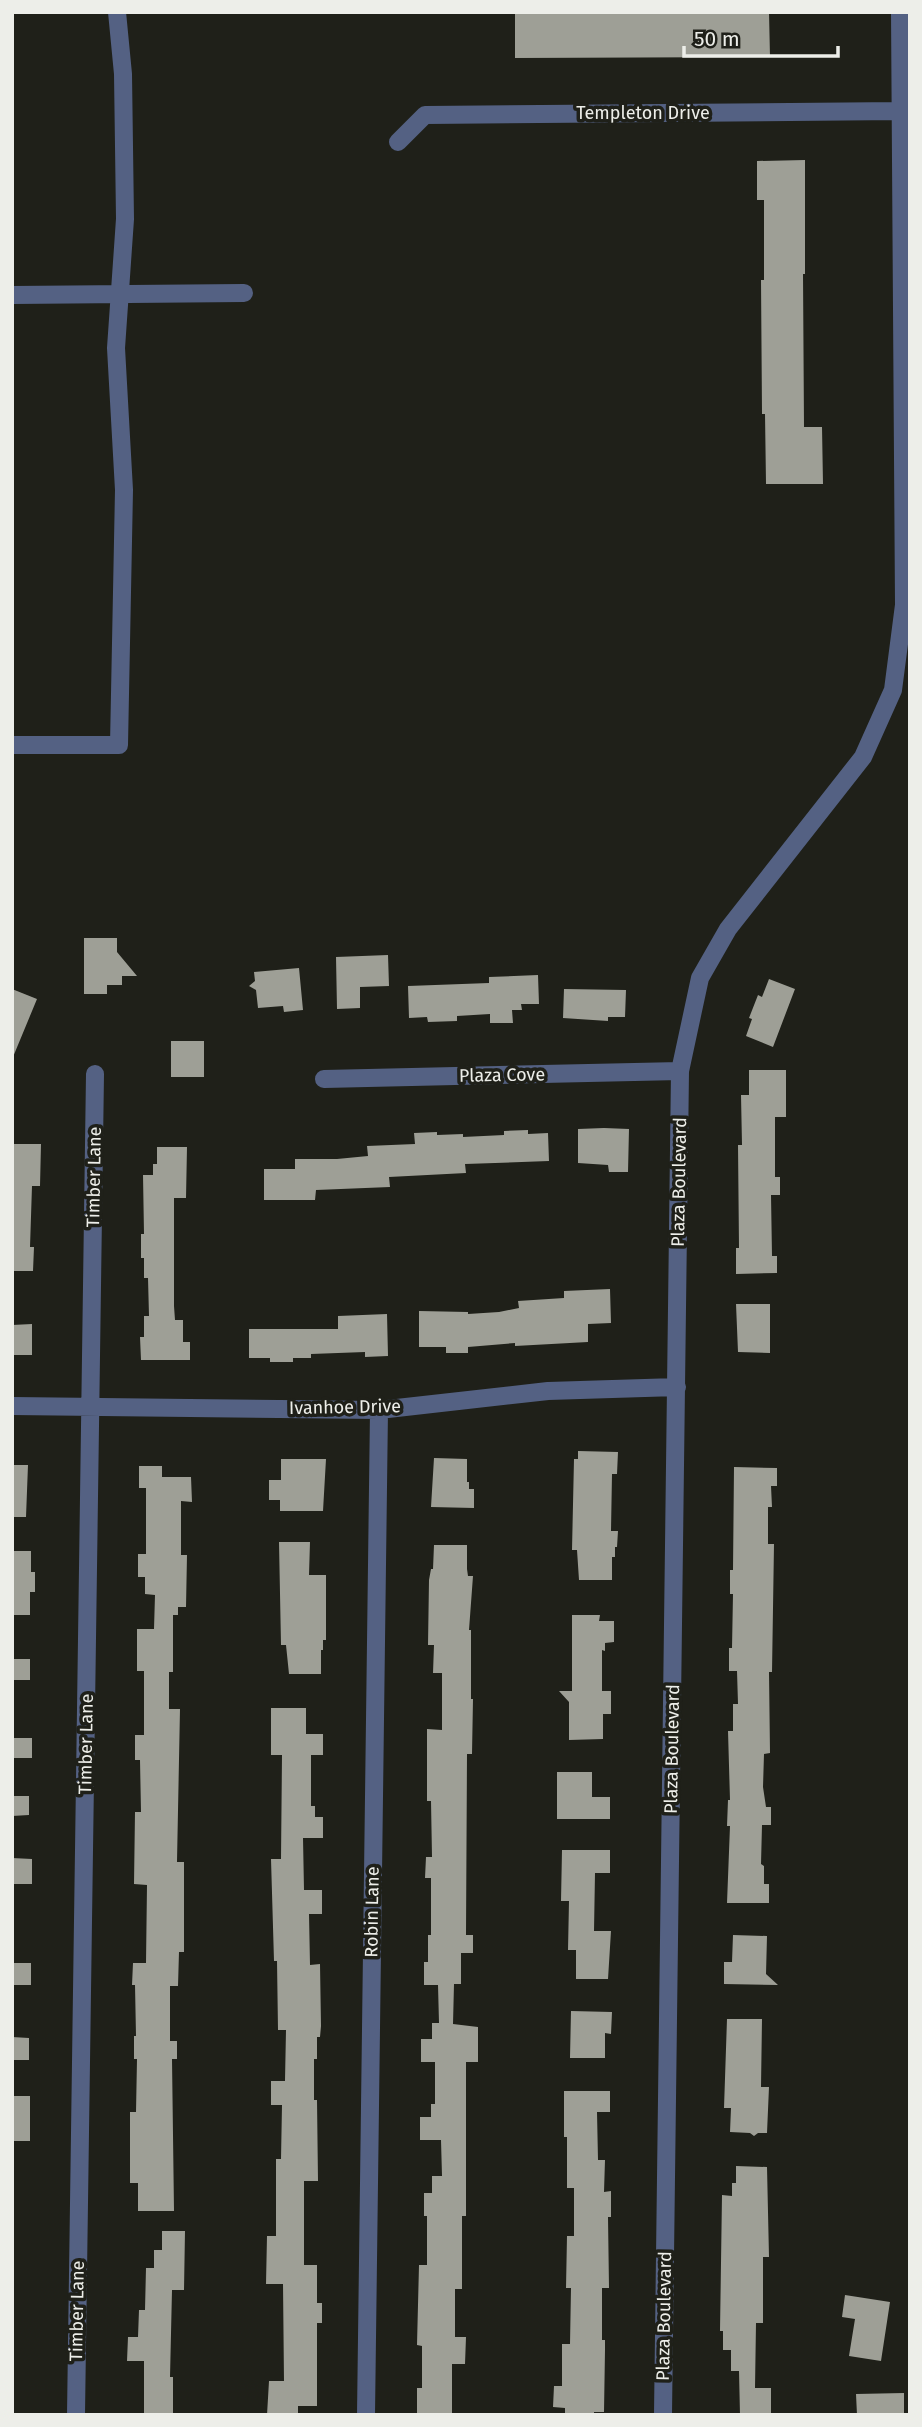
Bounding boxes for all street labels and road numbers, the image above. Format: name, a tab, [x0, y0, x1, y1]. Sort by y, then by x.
street label: Templeton Drive	[576, 102, 710, 124]
street label: Plaza Cove	[459, 1063, 545, 1087]
street label: Plaza Boulevard	[667, 1117, 691, 1247]
street label: Timber Lane	[82, 1126, 106, 1228]
street label: Ivanhoe Drive	[289, 1395, 401, 1419]
street label: Plaza Boulevard	[660, 1684, 684, 1814]
street label: Timber Lane	[74, 1693, 98, 1795]
street label: Robin Lane	[360, 1866, 384, 1958]
street label: Plaza Boulevard	[652, 2251, 676, 2381]
street label: Timber Lane	[65, 2260, 89, 2362]

